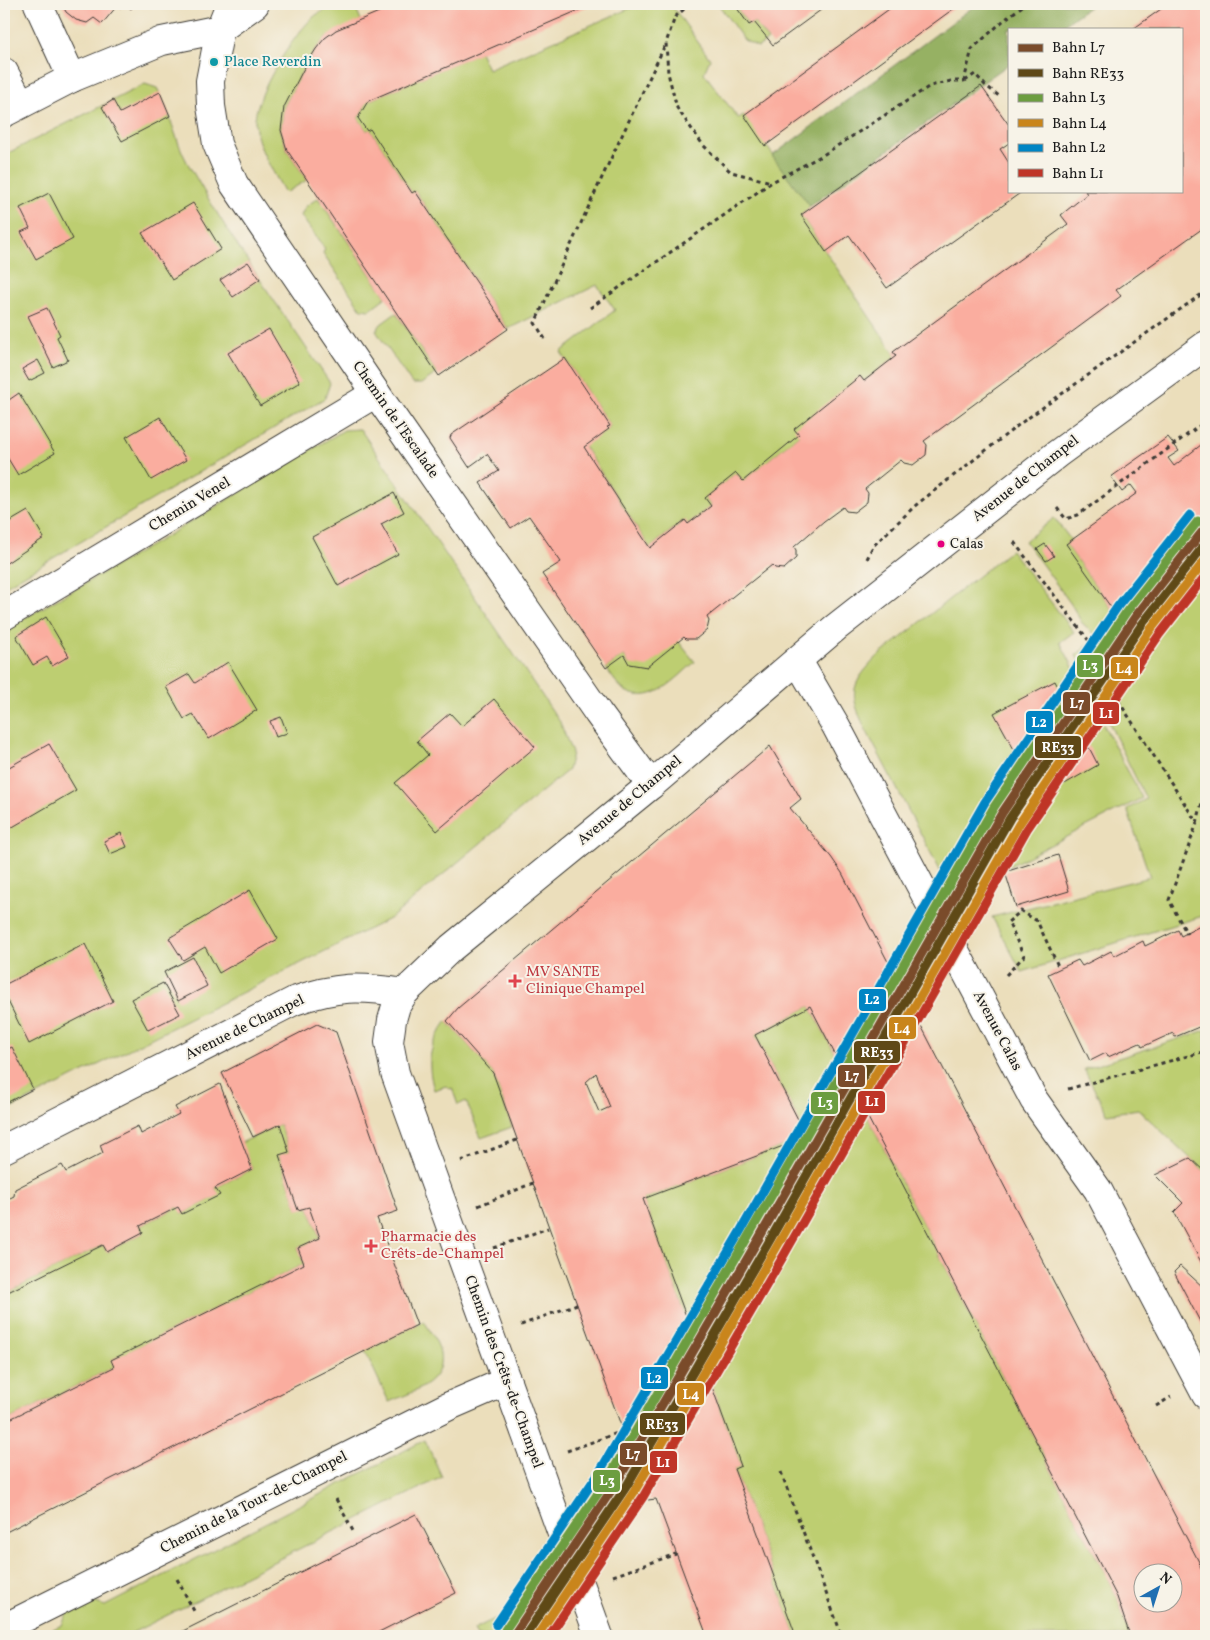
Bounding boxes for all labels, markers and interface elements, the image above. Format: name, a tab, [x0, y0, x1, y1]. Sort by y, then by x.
legend	[1008, 28, 1182, 192]
text: Bahn L7	[1052, 38, 1105, 59]
place label: Place Reverdin	[224, 52, 322, 73]
marker: Place Reverdin	[208, 56, 220, 68]
text: Bahn RE33	[1052, 64, 1124, 85]
text: Bahn L3	[1052, 88, 1106, 109]
text: Bahn L4	[1052, 114, 1107, 135]
text: Bahn L2	[1052, 138, 1106, 159]
text: Bahn L1	[1052, 164, 1104, 185]
street label: Chemin de l'Escalade	[347, 357, 443, 483]
street label: Avenue de Champel	[968, 431, 1084, 527]
street label: Chemin Venel	[145, 472, 235, 538]
place label: Calas	[950, 535, 983, 554]
marker: Calas	[936, 539, 946, 549]
line badge: L3	[1076, 654, 1104, 678]
line badge: L4	[1110, 656, 1139, 680]
text: L3	[1082, 657, 1098, 676]
text: L4	[1116, 660, 1133, 679]
line badge: L7	[1062, 691, 1091, 715]
text: L7	[1069, 695, 1085, 714]
line badge: L1	[1092, 701, 1120, 725]
text: L1	[1099, 705, 1113, 724]
line badge: L2	[1025, 710, 1054, 734]
text: L2	[1031, 714, 1047, 733]
line badge: RE33	[1034, 735, 1082, 759]
text: RE33	[1042, 739, 1074, 758]
street label: Avenue de Champel	[573, 751, 687, 851]
place label: MV SANTE Clinique Champel	[526, 962, 645, 1000]
marker: MV SANTE Clinique Champel	[508, 974, 522, 988]
street label: Avenue Calas	[967, 987, 1027, 1075]
line badge: L2	[858, 988, 887, 1012]
street label: Avenue de Champel	[182, 990, 308, 1066]
text: L2	[864, 991, 880, 1010]
line badge: L4	[888, 1016, 917, 1040]
text: L4	[894, 1020, 911, 1039]
line badge: RE33	[853, 1040, 901, 1064]
text: RE33	[861, 1044, 893, 1063]
line badge: L7	[837, 1064, 866, 1088]
text: L7	[844, 1068, 860, 1087]
line badge: L1	[857, 1090, 886, 1114]
line badge: L3	[810, 1091, 839, 1115]
text: L1	[865, 1093, 879, 1112]
text: L3	[817, 1094, 833, 1113]
place label: Pharmacie des Crêts-de-Champel	[381, 1227, 504, 1265]
marker: Pharmacie des Crêts-de-Champel	[365, 1240, 377, 1252]
street label: Chemin des Crêts-de-Champel	[458, 1273, 548, 1471]
line badge: L2	[640, 1366, 669, 1390]
text: L2	[646, 1370, 662, 1389]
line badge: L4	[676, 1382, 705, 1406]
text: L4	[683, 1386, 700, 1405]
line badge: RE33	[639, 1412, 686, 1436]
text: RE33	[646, 1416, 678, 1435]
line badge: L7	[619, 1442, 648, 1466]
text: L7	[625, 1446, 641, 1465]
street label: Chemin de la Tour-de-Champel	[157, 1447, 351, 1559]
line badge: L1	[649, 1450, 678, 1474]
text: L1	[656, 1454, 670, 1473]
line badge: L3	[592, 1469, 621, 1493]
text: L3	[599, 1472, 615, 1491]
north arrow	[1132, 1562, 1182, 1612]
text: N	[1155, 1568, 1175, 1590]

